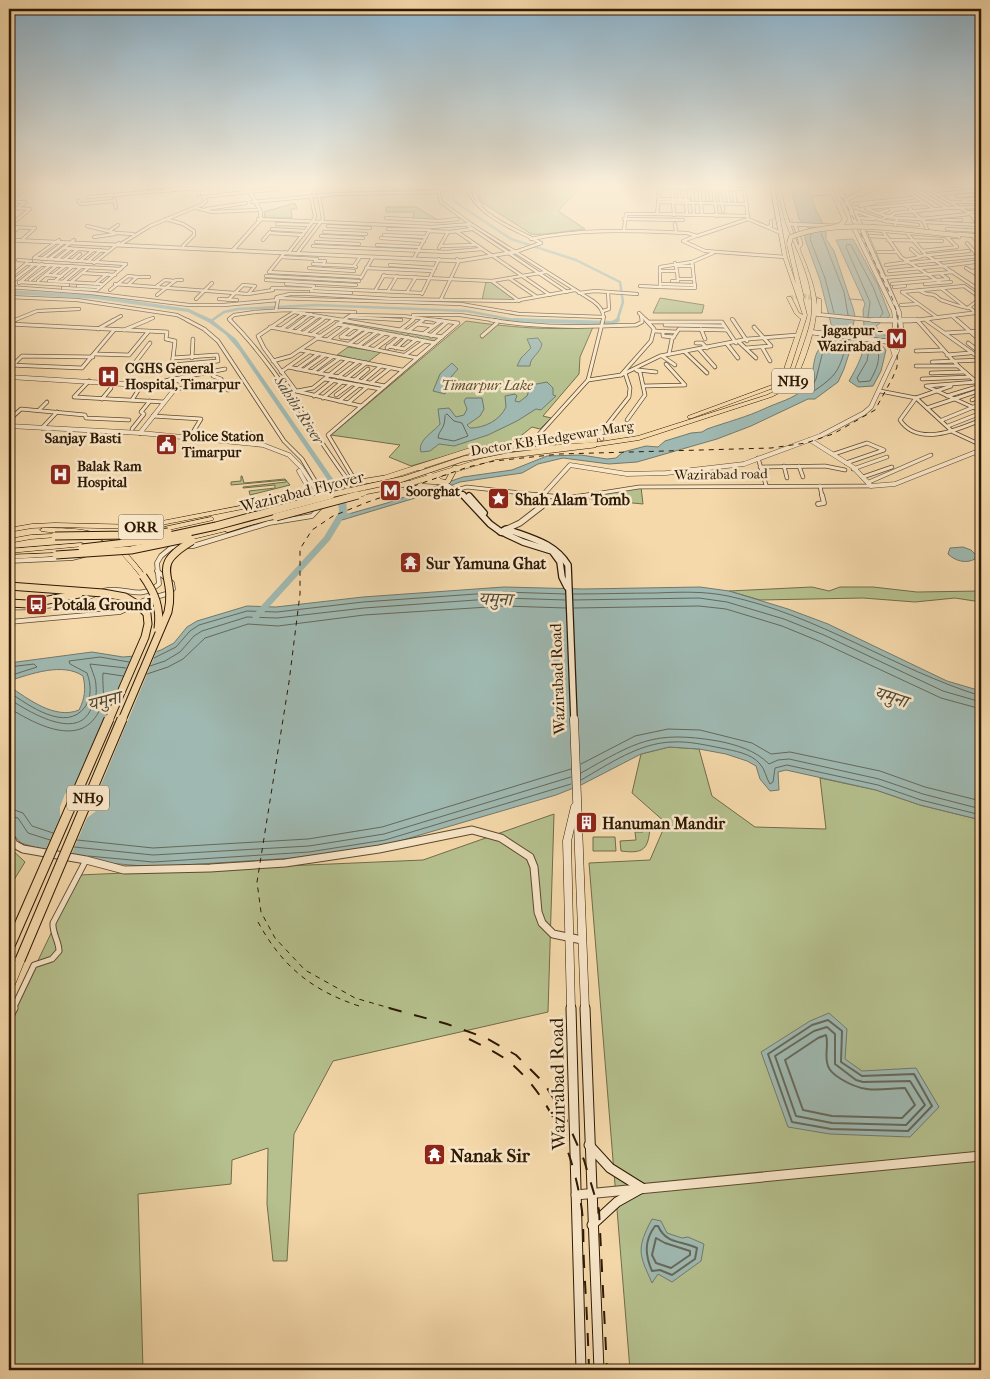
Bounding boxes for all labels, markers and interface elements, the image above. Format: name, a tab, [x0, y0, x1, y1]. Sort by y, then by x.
place label: Jagatpur - Wazirabad	[817, 322, 883, 355]
metro station icon: Jagatpur - Wazirabad	[885, 326, 909, 350]
place label: CGHS General Hospital, Timarpur	[125, 360, 241, 393]
hospital icon: CGHS General Hospital, Timarpur	[97, 364, 121, 388]
road number: NH9	[772, 368, 814, 394]
water label: Sahibi River	[270, 372, 328, 449]
park label: Timarpur Lake	[441, 377, 533, 394]
street label: Doctor KB Hedgewar Marg	[469, 417, 636, 460]
place label: Police Station Timarpur	[181, 428, 265, 461]
district label: Sanjay Basti	[44, 429, 122, 447]
public building icon: Police Station Timarpur	[154, 432, 178, 456]
place label: Balak Ram Hospital	[77, 458, 142, 491]
hospital icon: Balak Ram Hospital	[49, 462, 73, 486]
street label: Wazirabad road	[673, 465, 768, 484]
street label: Wazirabad Flyover	[237, 467, 366, 516]
metro station icon: Soorghat	[378, 479, 402, 503]
place label: Soorghat	[406, 483, 461, 500]
place icon: Shah Alam Tomb	[487, 487, 511, 511]
place label: Shah Alam Tomb	[515, 490, 631, 509]
road number: ORR	[118, 514, 164, 540]
temple icon: Sur Yamuna Ghat	[398, 551, 422, 575]
place label: Sur Yamuna Ghat	[426, 554, 547, 573]
water label: यमुना	[478, 588, 516, 611]
bus stop icon: Potala Ground	[25, 592, 49, 616]
place label: Potala Ground	[53, 595, 153, 614]
street label: Wazirabad Road	[546, 623, 569, 736]
water label: यमुना	[872, 682, 914, 714]
water label: यमुना	[85, 686, 126, 716]
road number: NH9	[67, 786, 109, 810]
building icon: Hanuman Mandir	[574, 811, 598, 835]
place label: Hanuman Mandir	[602, 814, 726, 833]
street label: Wazirabad Road	[546, 1017, 570, 1151]
temple icon: Nanak Sir	[422, 1143, 446, 1167]
place label: Nanak Sir	[450, 1145, 531, 1167]

